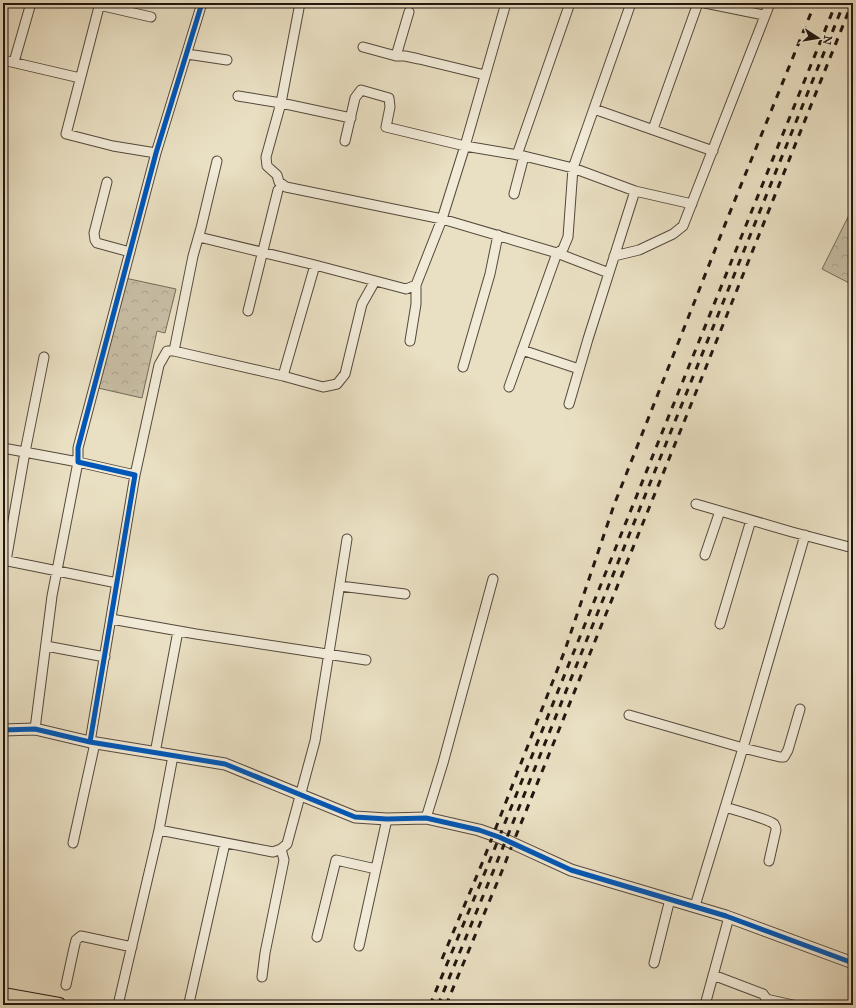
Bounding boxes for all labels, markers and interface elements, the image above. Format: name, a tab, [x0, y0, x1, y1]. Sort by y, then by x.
north arrow	[798, 18, 838, 58]
text: N	[820, 34, 835, 47]

